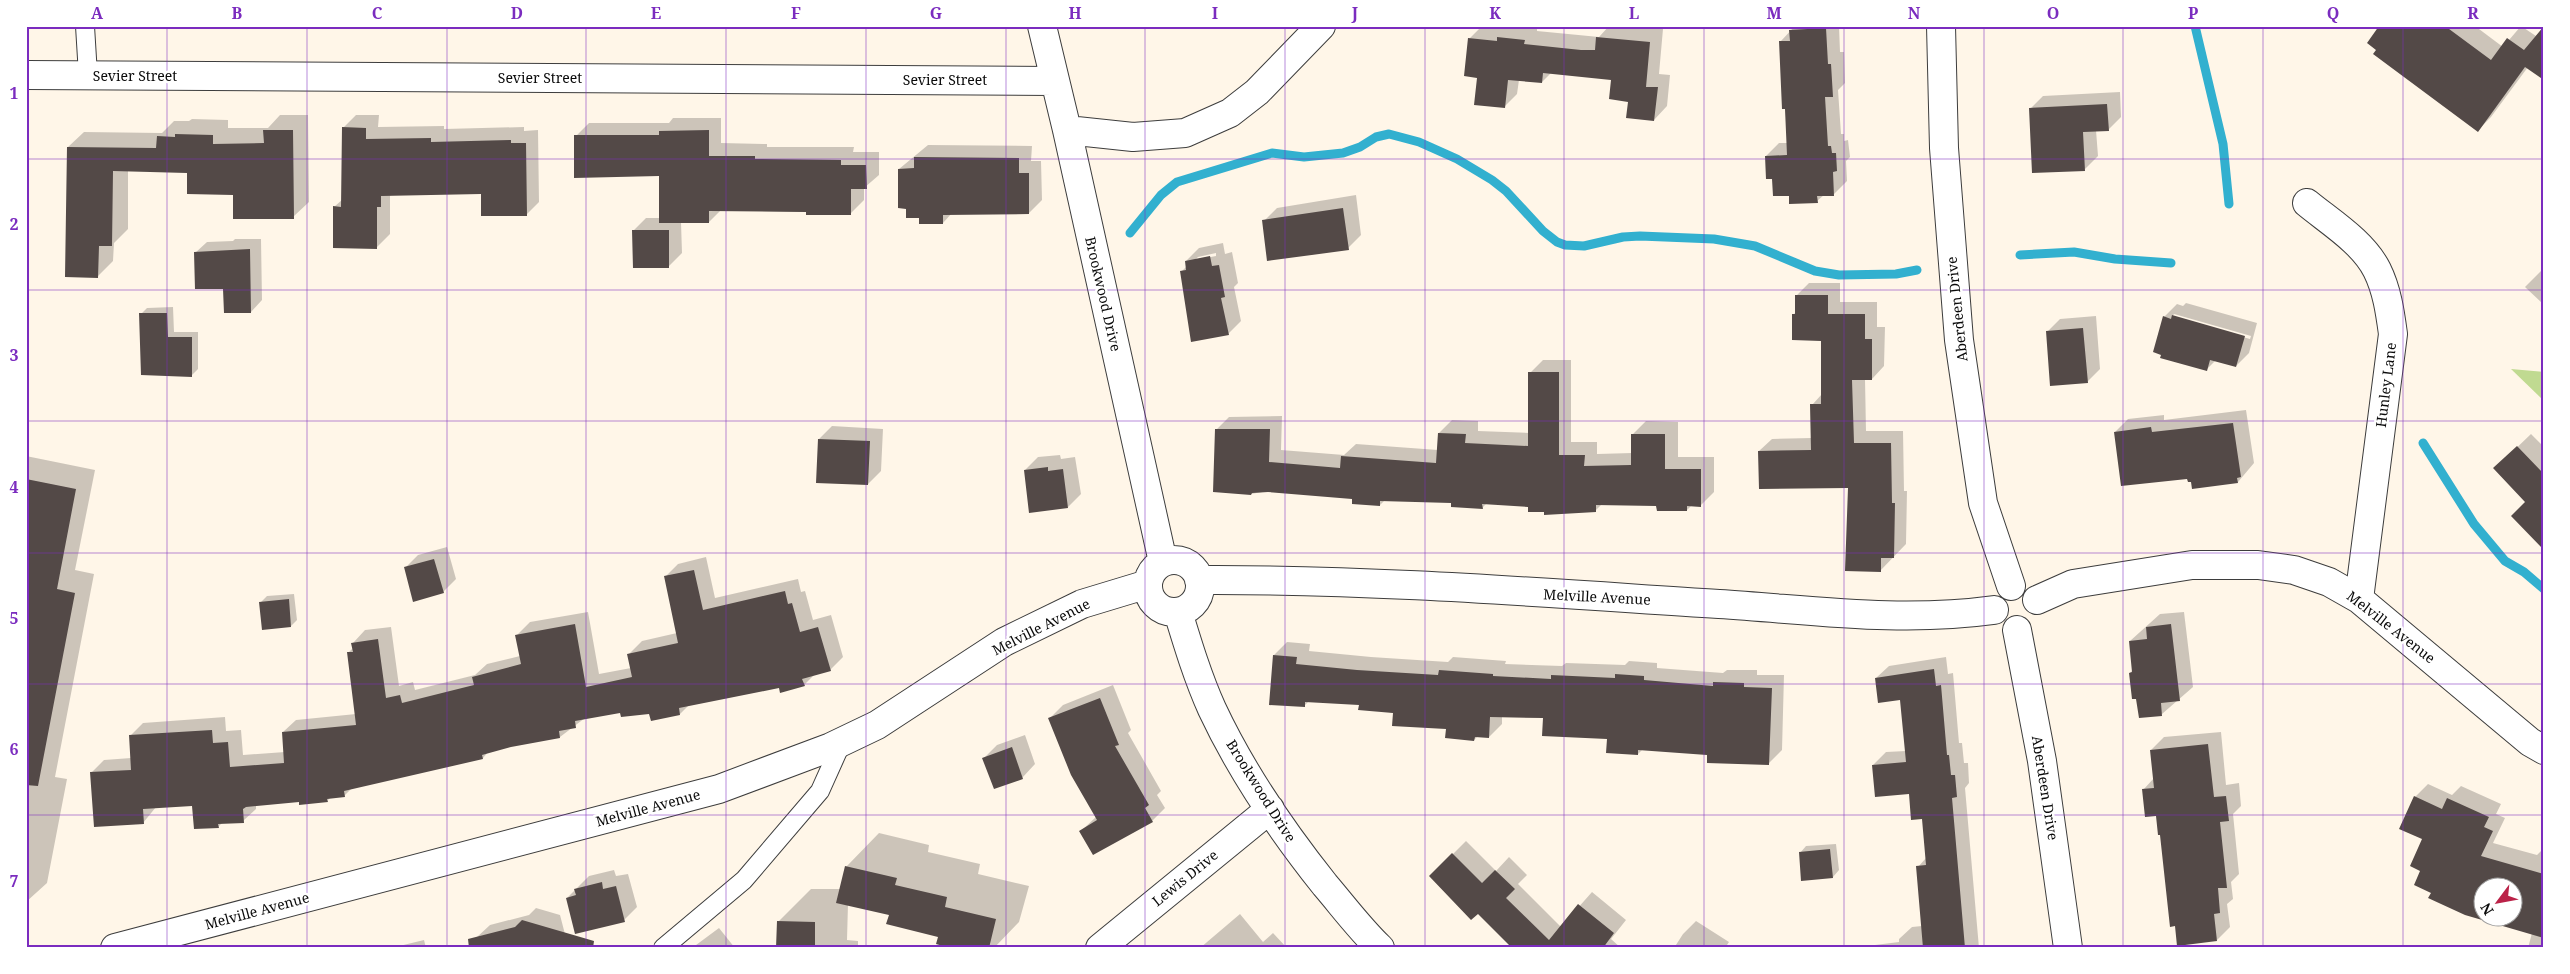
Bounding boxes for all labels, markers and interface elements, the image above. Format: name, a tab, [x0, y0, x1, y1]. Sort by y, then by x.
text: A	[91, 2, 104, 24]
text: B	[232, 2, 243, 24]
text: C	[372, 2, 383, 24]
text: D	[511, 2, 523, 24]
text: E	[651, 2, 661, 24]
text: F	[791, 2, 801, 24]
text: G	[930, 2, 942, 24]
text: H	[1068, 2, 1082, 24]
text: I	[1212, 2, 1218, 24]
text: J	[1351, 2, 1359, 24]
text: K	[1489, 2, 1501, 24]
text: L	[1629, 2, 1639, 24]
text: M	[1766, 2, 1782, 24]
text: N	[1908, 2, 1921, 24]
text: O	[2047, 2, 2059, 24]
text: P	[2188, 2, 2198, 24]
text: Q	[2327, 2, 2339, 24]
text: R	[2467, 2, 2479, 24]
street label: Sevier Street	[93, 66, 177, 85]
street label: Sevier Street	[498, 68, 582, 87]
street label: Sevier Street	[903, 70, 987, 89]
text: 1	[9, 82, 19, 104]
text: 2	[9, 213, 19, 235]
street label: Brookwood Drive	[1081, 235, 1126, 353]
street label: Aberdeen Drive	[1942, 256, 1971, 363]
street label: Hunley Lane	[2371, 341, 2400, 429]
text: 3	[9, 344, 19, 366]
text: 4	[9, 476, 19, 498]
street label: Melville Avenue	[1543, 584, 1651, 609]
street label: Melville Avenue	[2343, 586, 2439, 667]
street label: Melville Avenue	[989, 594, 1093, 659]
text: 5	[9, 607, 19, 629]
street label: Aberdeen Drive	[2028, 734, 2063, 842]
street label: Brookwood Drive	[1222, 736, 1301, 846]
text: 6	[9, 738, 19, 760]
street label: Melville Avenue	[594, 784, 702, 831]
street label: Lewis Drive	[1148, 845, 1222, 910]
text: 7	[9, 870, 19, 892]
north arrow	[2472, 876, 2522, 926]
street label: Melville Avenue	[203, 887, 311, 934]
text: N	[2476, 899, 2498, 919]

